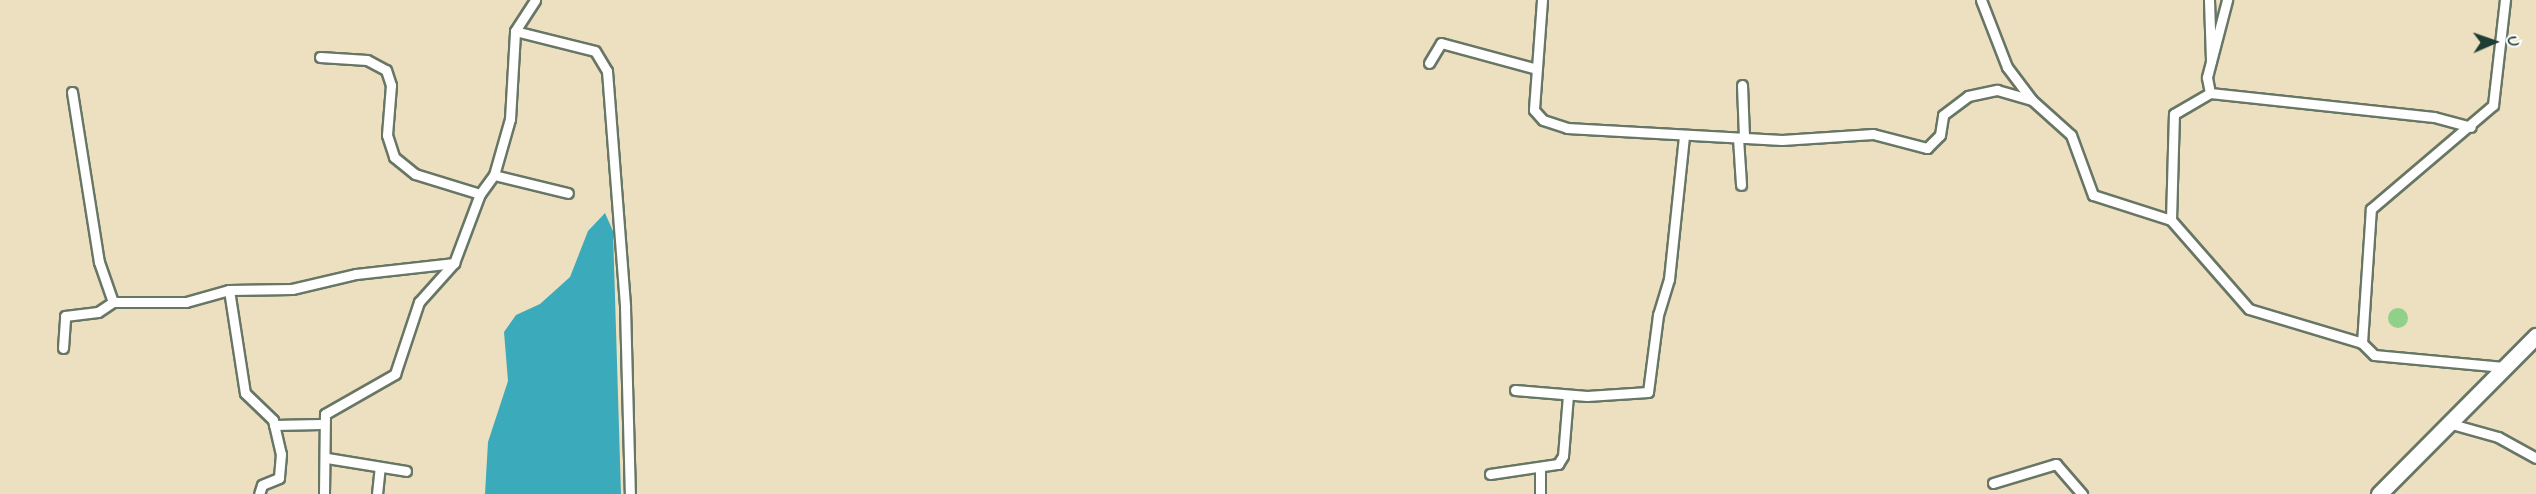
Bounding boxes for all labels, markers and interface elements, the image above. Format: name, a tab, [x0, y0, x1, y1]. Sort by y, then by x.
north arrow	[2464, 12, 2524, 72]
text: U	[2502, 36, 2523, 47]

